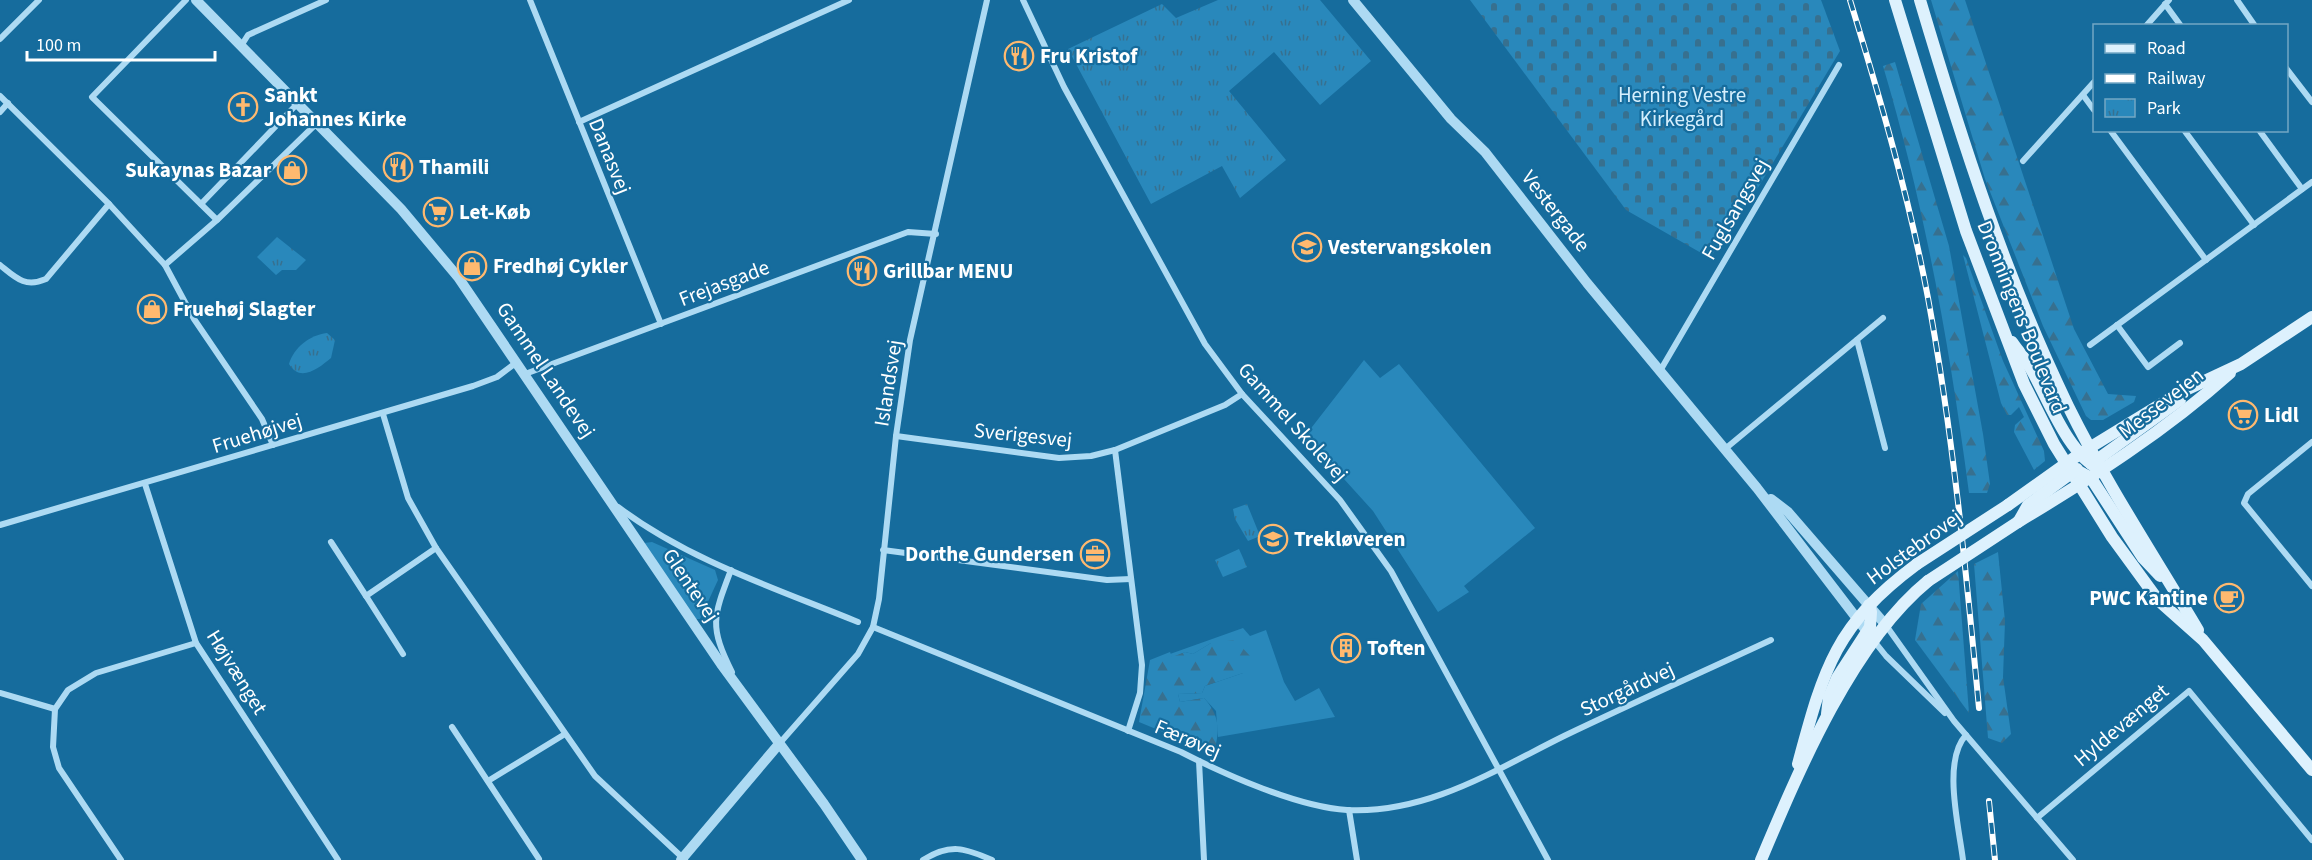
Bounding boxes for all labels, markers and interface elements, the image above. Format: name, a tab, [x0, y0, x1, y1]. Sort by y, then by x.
scale bar	[27, 24, 214, 62]
legend	[2093, 24, 2288, 132]
text: 100 m	[36, 33, 81, 58]
text: Road	[2147, 36, 2186, 61]
restaurant icon: Fru Kristof	[1003, 40, 1035, 72]
place label: Fru Kristof	[1040, 41, 1138, 71]
text: Railway	[2147, 66, 2206, 91]
place label: Sankt Johannes Kirke	[264, 80, 407, 134]
park label: Herning Vestre Kirkegård	[1618, 80, 1746, 134]
church icon: Sankt Johannes Kirke	[227, 91, 259, 123]
text: Park	[2147, 96, 2181, 121]
street label: Danasvej	[581, 113, 639, 199]
restaurant icon: Thamili	[382, 151, 414, 183]
place label: Thamili	[419, 152, 489, 182]
street label: Fuglsangsvej	[1694, 153, 1776, 265]
shop icon: Sukaynas Bazar	[276, 154, 308, 186]
place label: Sukaynas Bazar	[125, 155, 272, 185]
street label: Vestergade	[1514, 164, 1598, 258]
supermarket icon: Let-Køb	[422, 196, 454, 228]
place label: Let-Køb	[459, 197, 531, 227]
street label: Dronningens Boulevard	[1970, 216, 2074, 418]
school or university icon: Vestervangskolen	[1291, 231, 1323, 263]
place label: Vestervangskolen	[1327, 232, 1492, 262]
shop icon: Fredhøj Cykler	[456, 250, 488, 282]
place label: Fredhøj Cykler	[493, 251, 628, 281]
street label: Frejasgade	[674, 252, 774, 314]
restaurant icon: Grillbar MENU	[846, 255, 878, 287]
place label: Grillbar MENU	[883, 256, 1013, 286]
shop icon: Fruehøj Slagter	[136, 293, 168, 325]
place label: Fruehøj Slagter	[173, 294, 316, 324]
street label: Gammel Landevej	[489, 296, 603, 444]
street label: Islandsvej	[866, 337, 910, 429]
street label: Gammel Skolevej	[1231, 355, 1355, 489]
street label: Messevejen	[2112, 360, 2210, 446]
supermarket icon: Lidl	[2227, 399, 2259, 431]
place label: Lidl	[2264, 400, 2299, 430]
street label: Fruehøjvej	[208, 405, 306, 461]
street label: Sverigesvej	[972, 415, 1074, 455]
street label: Holstebrovej	[1860, 502, 1968, 592]
school or university icon: Trekløveren	[1257, 523, 1289, 555]
place label: Trekløveren	[1294, 524, 1406, 554]
office icon: Dorthe Gundersen	[1079, 538, 1111, 570]
place label: Dorthe Gundersen	[905, 539, 1074, 569]
street label: Glentevej	[655, 542, 727, 628]
cafe icon: PWC Kantine	[2213, 582, 2245, 614]
place label: PWC Kantine	[2089, 583, 2208, 613]
street label: Højvænget	[199, 624, 275, 720]
building icon: Toften	[1330, 632, 1362, 664]
place label: Toften	[1367, 633, 1426, 663]
street label: Storgårdvej	[1575, 654, 1679, 724]
street label: Hyldevænget	[2067, 676, 2175, 774]
street label: Færøvej	[1150, 712, 1226, 766]

